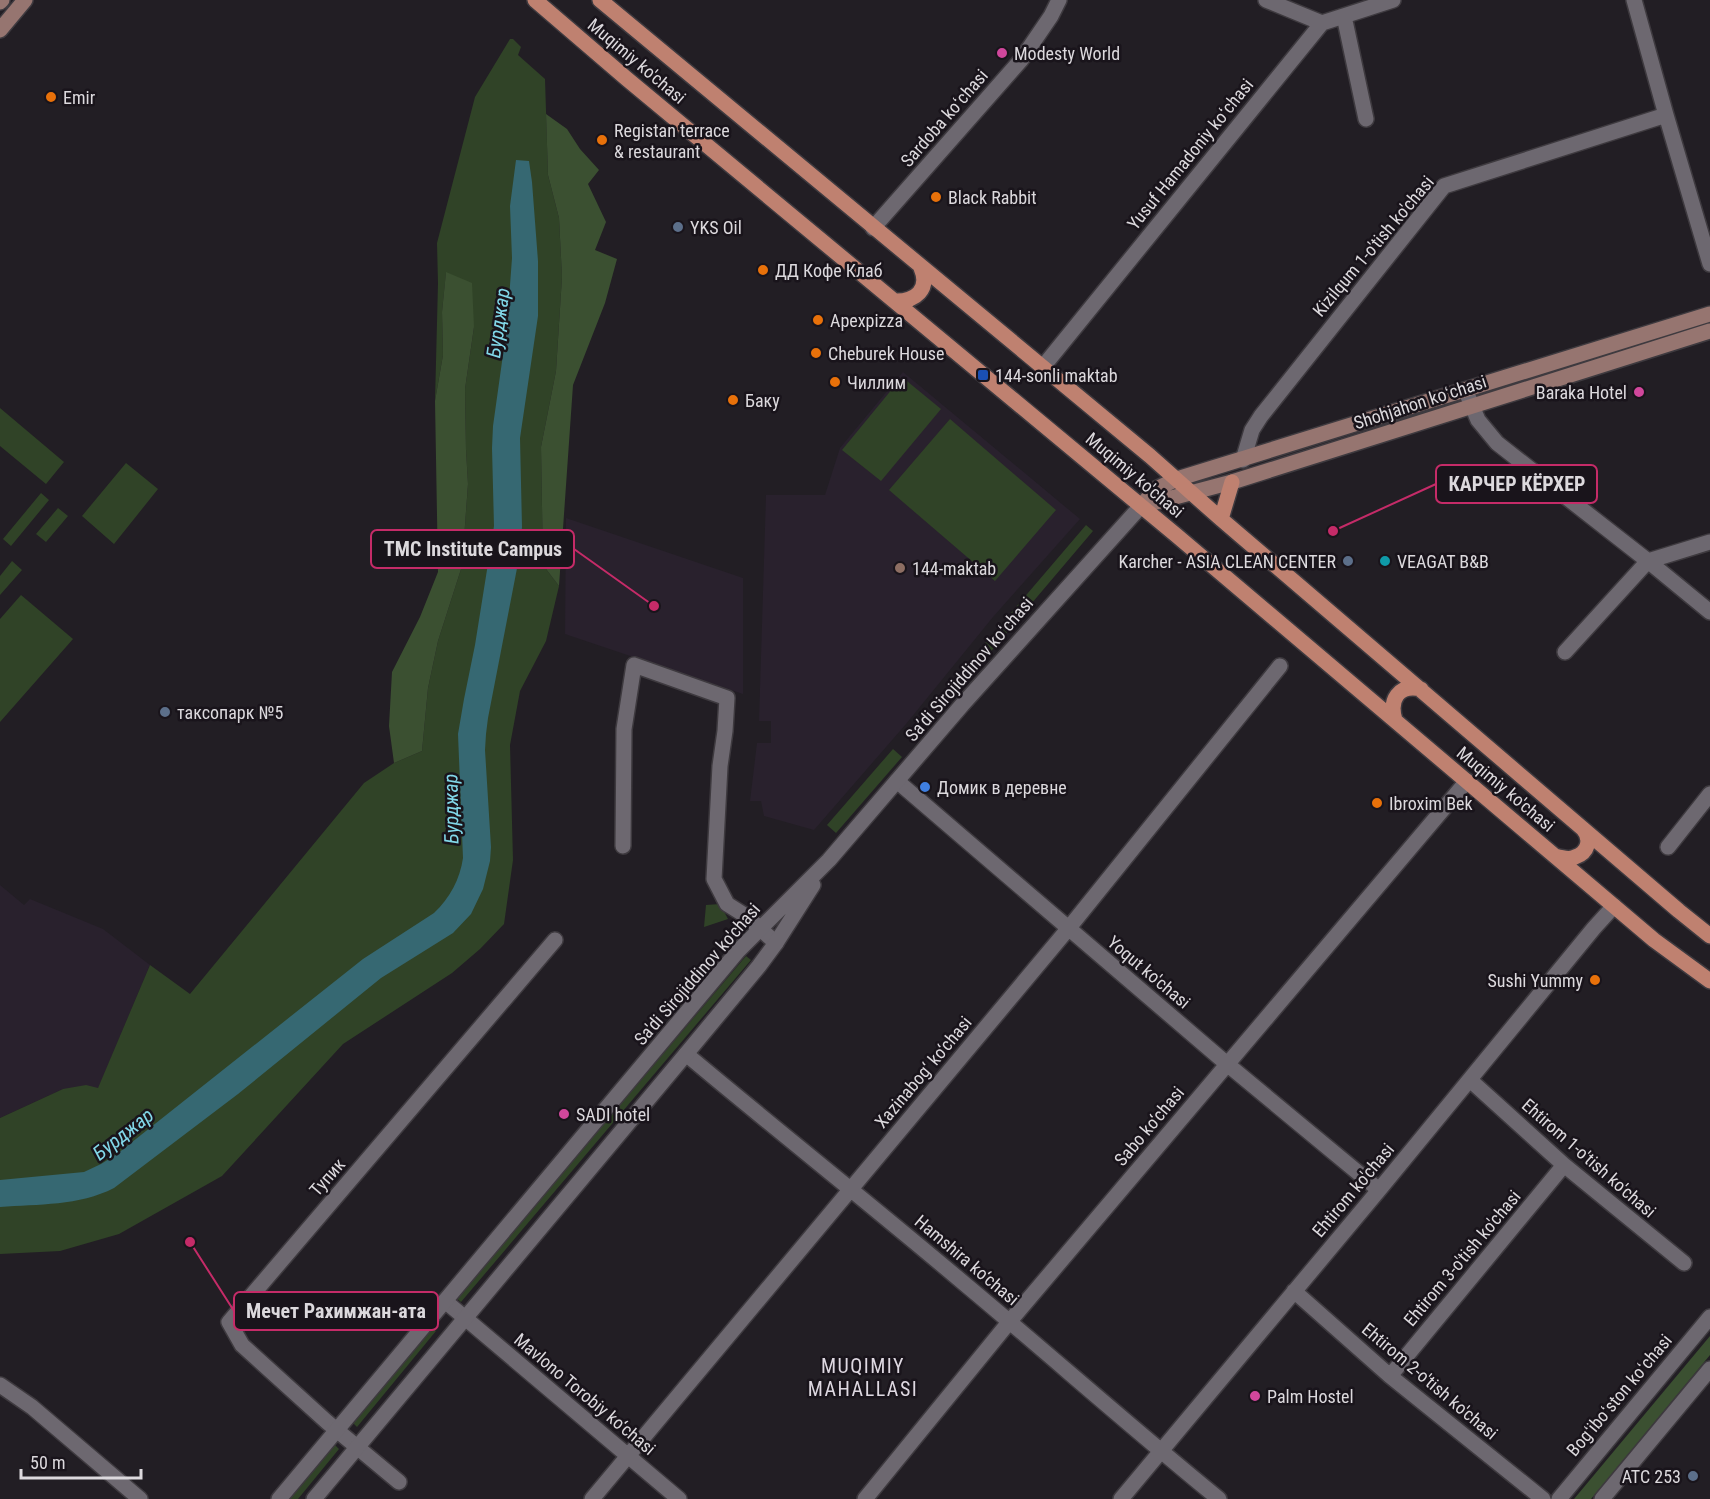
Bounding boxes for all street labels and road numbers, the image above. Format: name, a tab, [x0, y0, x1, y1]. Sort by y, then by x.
street label: Muqimiy ko'chasi	[584, 14, 690, 108]
street label: Sardoba koʻchasi	[896, 65, 992, 171]
street label: Yusuf Hamadoniy koʻchasi	[1123, 74, 1257, 234]
street label: Kizilqum 1-o'tish ko'chasi	[1308, 171, 1438, 321]
street label: Shohjahon koʻchasi	[1351, 371, 1489, 433]
street label: Muqimiy ko'chasi	[1082, 428, 1188, 522]
street label: Saʼdi Sirojiddinov koʻchasi	[901, 593, 1037, 745]
street label: Muqimiy ko'chasi	[1453, 742, 1559, 836]
street label: Sa'di Sirojiddinov ko'chasi	[630, 899, 764, 1049]
street label: Yoqut ko'chasi	[1103, 931, 1195, 1013]
street label: Xazinabog‘ ko‘chasi	[870, 1012, 976, 1132]
street label: Sabo ko‘chasi	[1110, 1082, 1188, 1170]
street label: Ehtirom 1-o'tish ko'chasi	[1518, 1094, 1660, 1222]
street label: Ehtirom ko'chasi	[1308, 1139, 1398, 1241]
street label: Тупик	[305, 1154, 349, 1200]
street label: Ehtirom 3-o'tish ko'chasi	[1399, 1186, 1525, 1330]
street label: Hamshira ko‘chasi	[911, 1210, 1023, 1310]
street label: Ehtirom 2-o'tish ko'chasi	[1358, 1318, 1502, 1444]
street label: Mavlono Torobiy ko‘chasi	[510, 1329, 660, 1459]
street label: Bogʻiboʻston koʻchasi	[1562, 1330, 1676, 1460]

